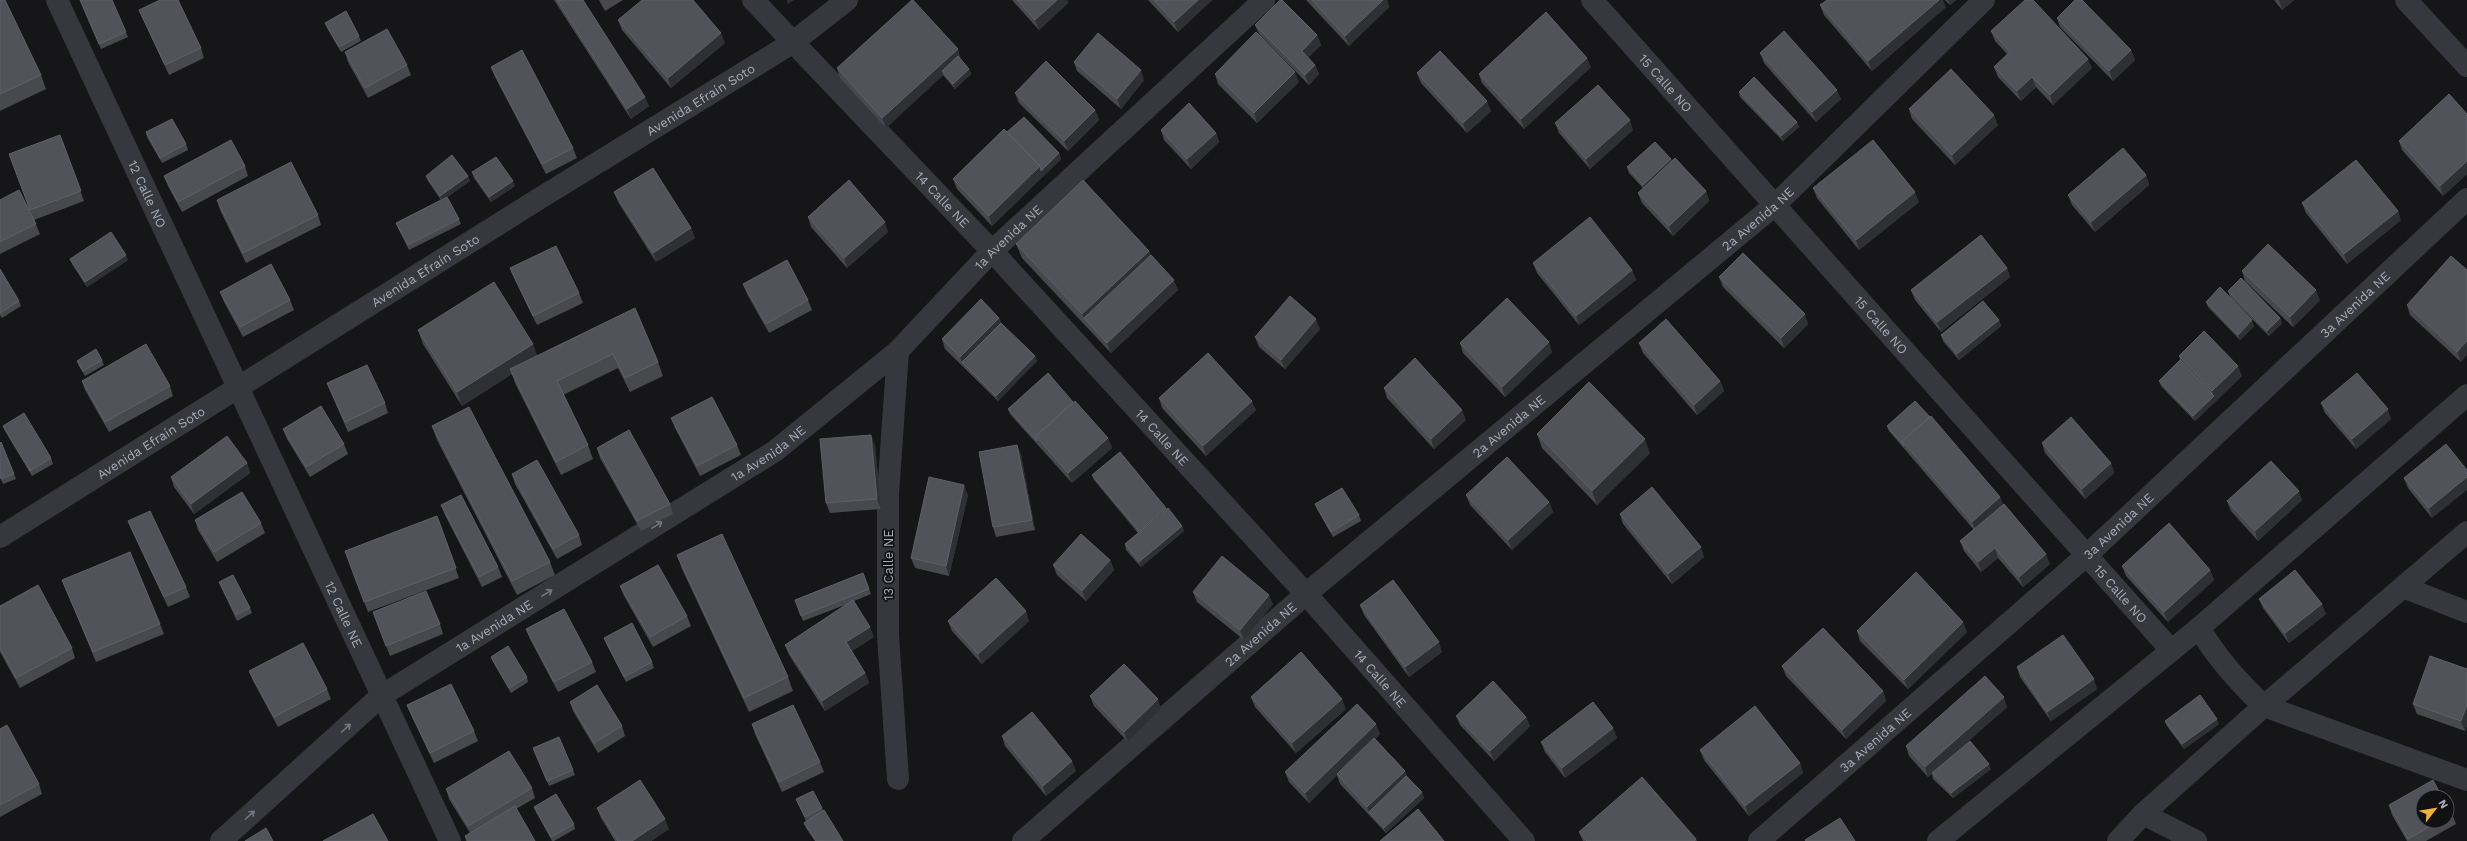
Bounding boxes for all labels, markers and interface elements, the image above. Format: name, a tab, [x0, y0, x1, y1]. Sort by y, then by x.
street label: 15 Calle NO	[1636, 51, 1695, 115]
street label: Avenida Efraín Soto	[644, 61, 758, 139]
street label: 12 Calle NO	[125, 158, 169, 230]
street label: 14 Calle NE	[912, 168, 972, 231]
street label: 2a Avenida NE	[1719, 184, 1797, 254]
street label: 1a Avenida NE	[972, 202, 1045, 273]
street label: Avenida Efraín Soto	[369, 231, 482, 310]
street label: 3a Avenida NE	[2317, 268, 2393, 341]
street label: 15 Calle NO	[1851, 293, 1911, 357]
street label: 2a Avenida NE	[1470, 392, 1548, 461]
street label: Avenida Efraín Soto	[94, 403, 208, 482]
street label: 14 Calle NE	[1132, 406, 1192, 469]
street label: 1a Avenida NE	[728, 422, 809, 485]
street label: 3a Avenida NE	[2081, 490, 2157, 562]
one-way arrow	[651, 520, 663, 528]
street label: 13 Calle NE	[881, 529, 896, 601]
street label: 15 Calle NO	[2091, 562, 2150, 626]
street label: 12 Calle NE	[322, 579, 365, 650]
one-way arrow	[541, 589, 552, 597]
street label: 1a Avenida NE	[453, 597, 535, 656]
street label: 2a Avenida NE	[1222, 599, 1300, 670]
street label: 14 Calle NE	[1351, 647, 1409, 710]
street label: 3a Avenida NE	[1837, 705, 1914, 775]
one-way arrow	[341, 723, 351, 732]
north arrow	[2415, 789, 2455, 829]
text: N	[2435, 797, 2451, 811]
one-way arrow	[245, 810, 255, 820]

